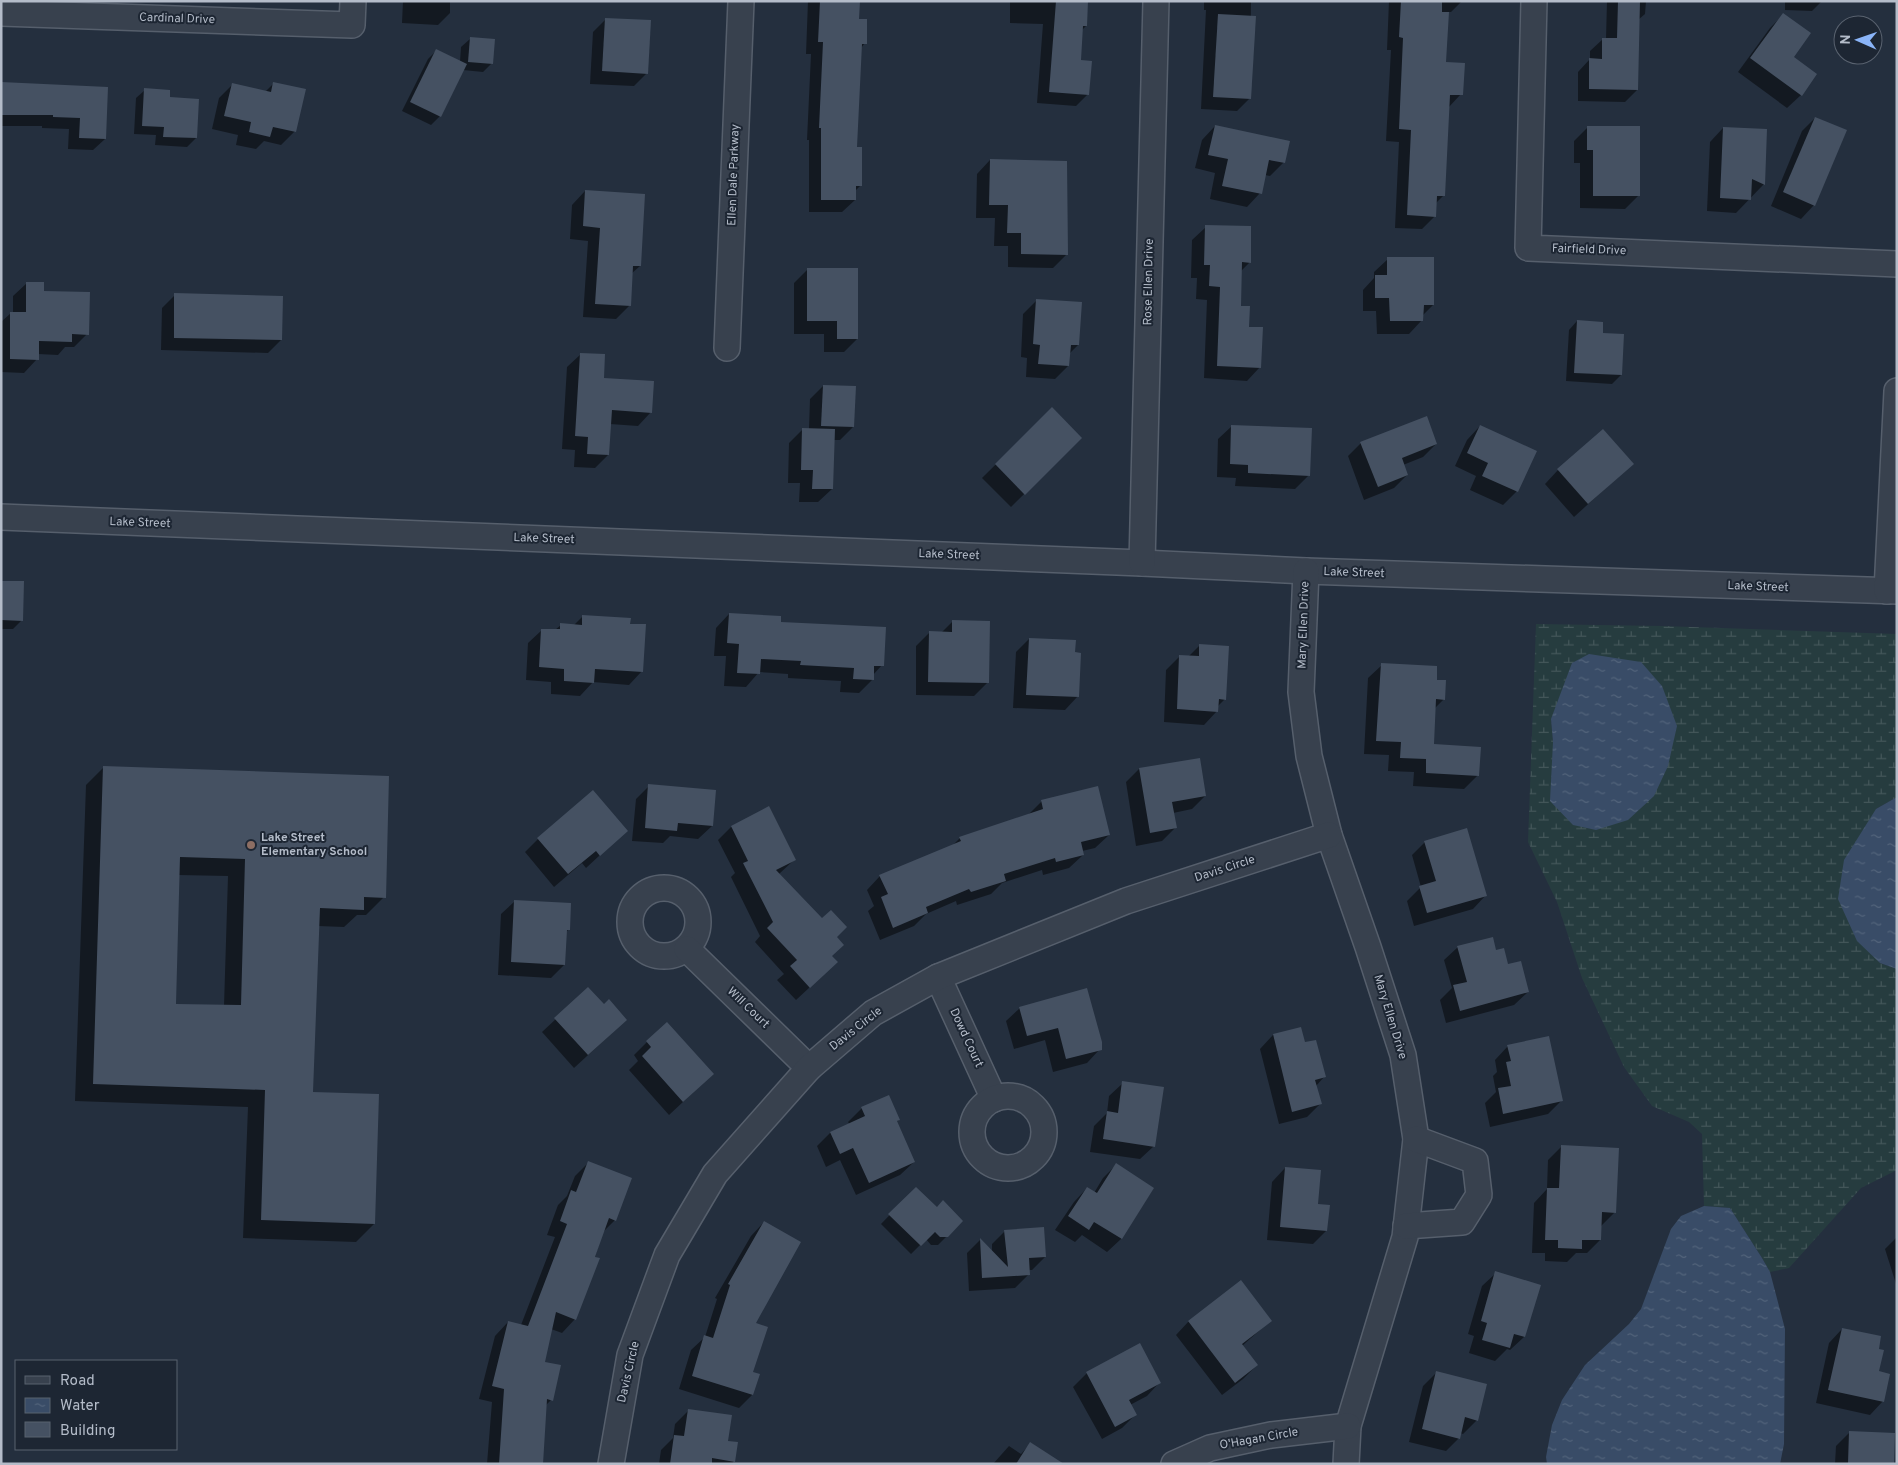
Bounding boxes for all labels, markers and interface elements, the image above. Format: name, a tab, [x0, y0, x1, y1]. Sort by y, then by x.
street label: Cardinal Drive	[139, 10, 215, 28]
north arrow	[1833, 15, 1883, 65]
text: N	[1838, 34, 1855, 45]
street label: Ellen Dale Parkway	[724, 124, 744, 226]
street label: Rose Ellen Drive	[1140, 238, 1158, 326]
street label: Fairfield Drive	[1551, 241, 1627, 259]
street label: Lake Street	[109, 514, 171, 532]
street label: Lake Street	[513, 530, 575, 548]
street label: Lake Street	[918, 546, 980, 564]
street label: Lake Street	[1323, 564, 1385, 582]
street label: Lake Street	[1727, 578, 1789, 596]
street label: Mary Ellen Drive	[1294, 581, 1314, 669]
place label: Lake Street Elementary School	[261, 830, 367, 860]
marker: Lake Street Elementary School	[245, 839, 257, 851]
street label: Davis Circle	[1193, 852, 1257, 886]
street label: Mary Ellen Drive	[1370, 973, 1410, 1061]
street label: Will Court	[723, 984, 773, 1032]
street label: Davis Circle	[826, 1003, 886, 1055]
street label: Dowd Court	[945, 1006, 987, 1070]
street label: Davis Circle	[614, 1340, 644, 1404]
legend	[15, 1360, 178, 1450]
text: Road	[60, 1372, 95, 1391]
text: Water	[60, 1397, 100, 1416]
text: Building	[60, 1422, 115, 1441]
street label: O'Hagan Circle	[1218, 1424, 1300, 1454]

